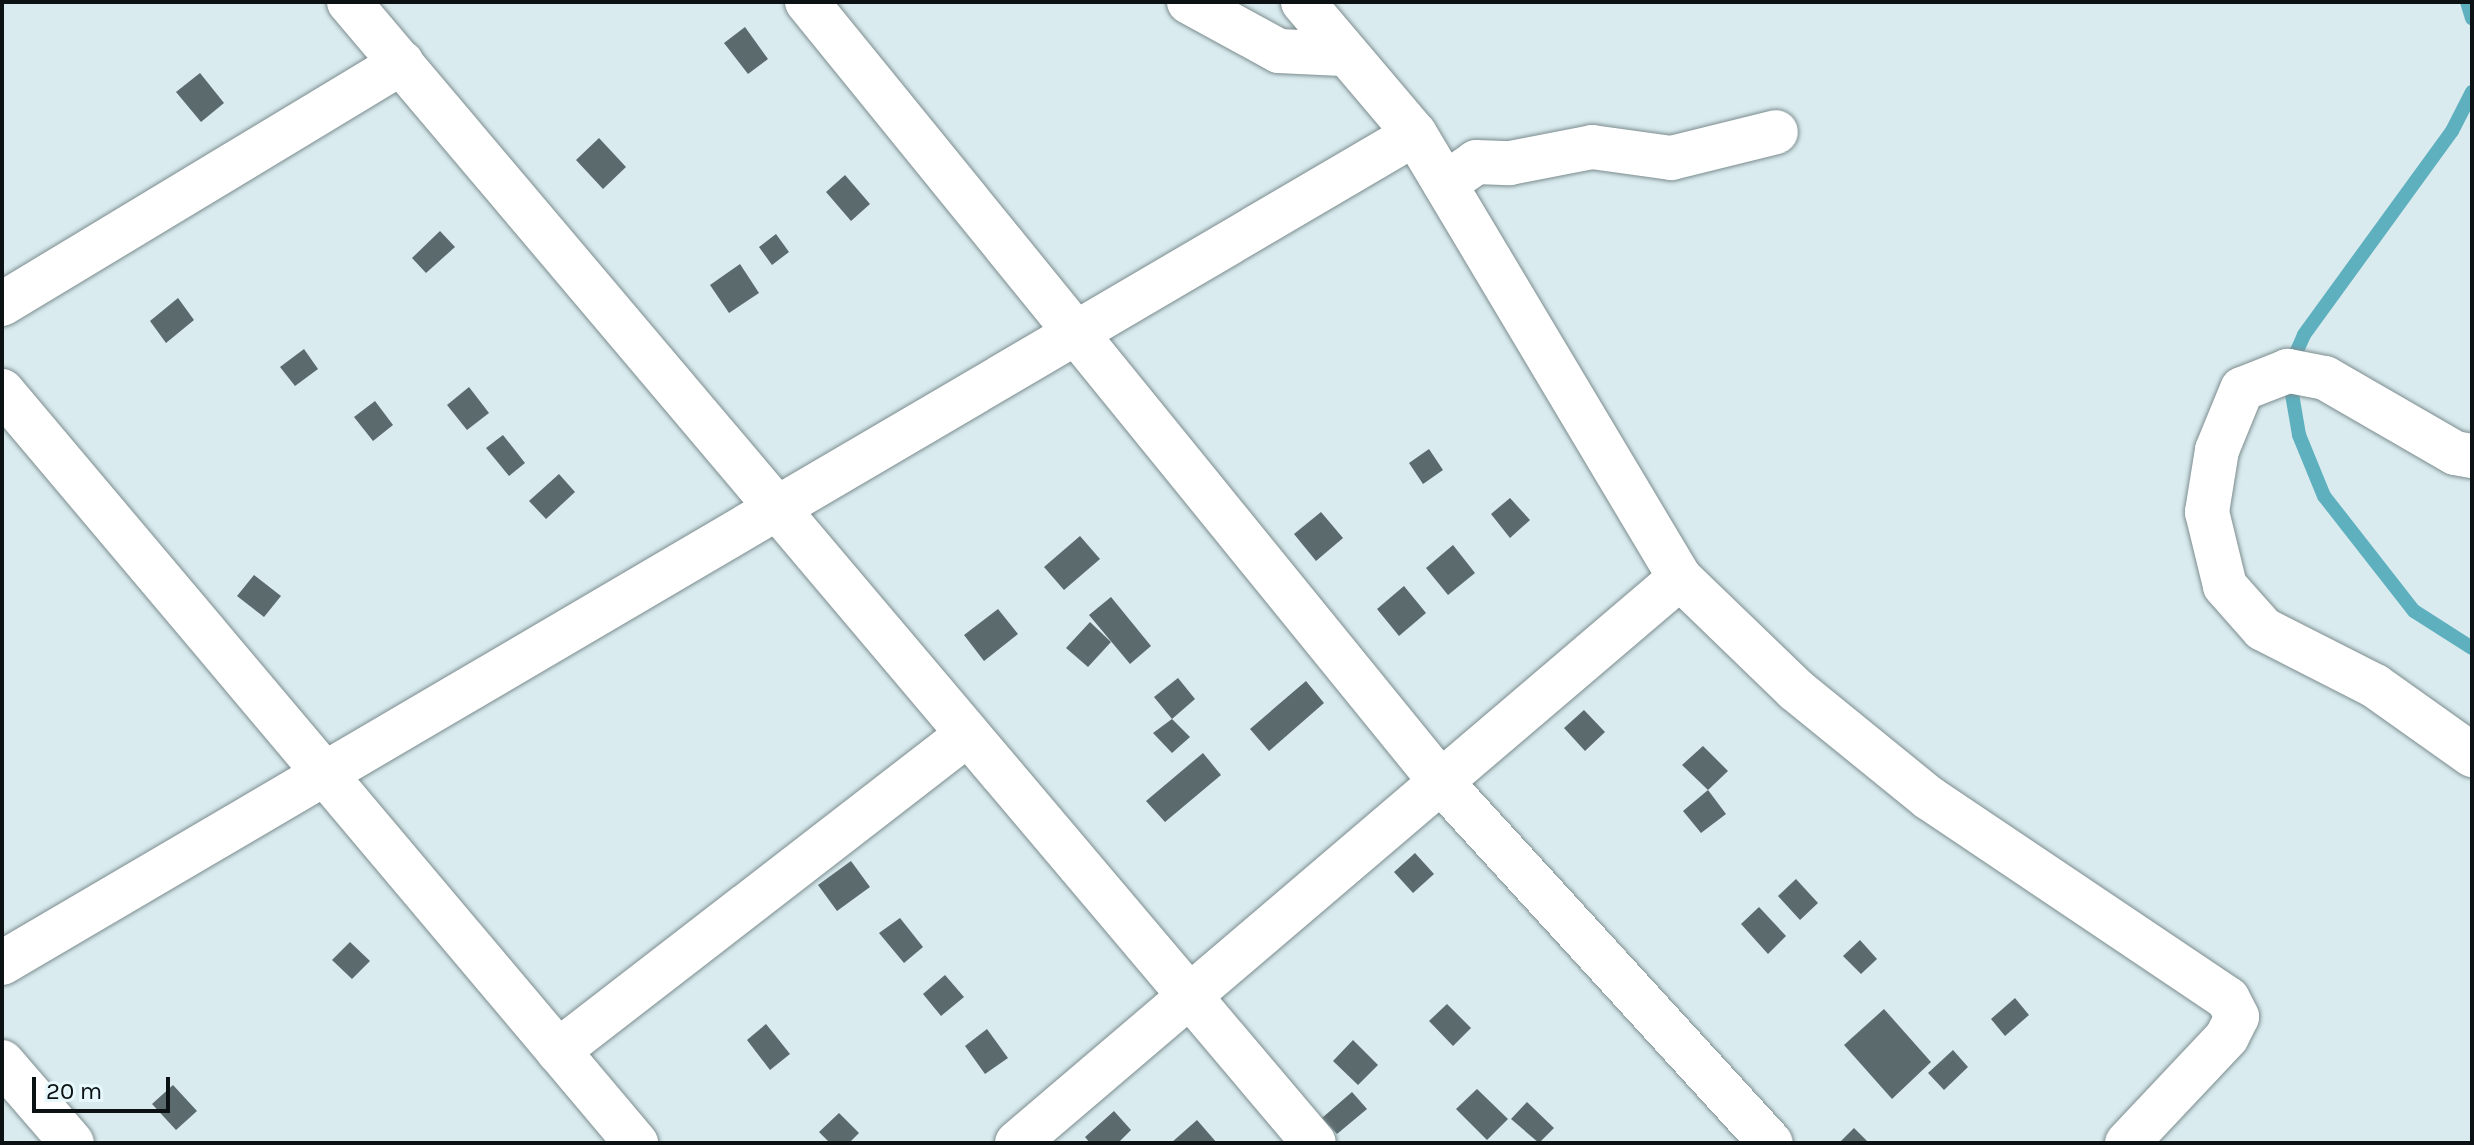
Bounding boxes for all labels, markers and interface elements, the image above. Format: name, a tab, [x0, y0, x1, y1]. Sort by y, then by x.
scale bar	[36, 1061, 174, 1111]
text: 20 m	[46, 1077, 102, 1105]

